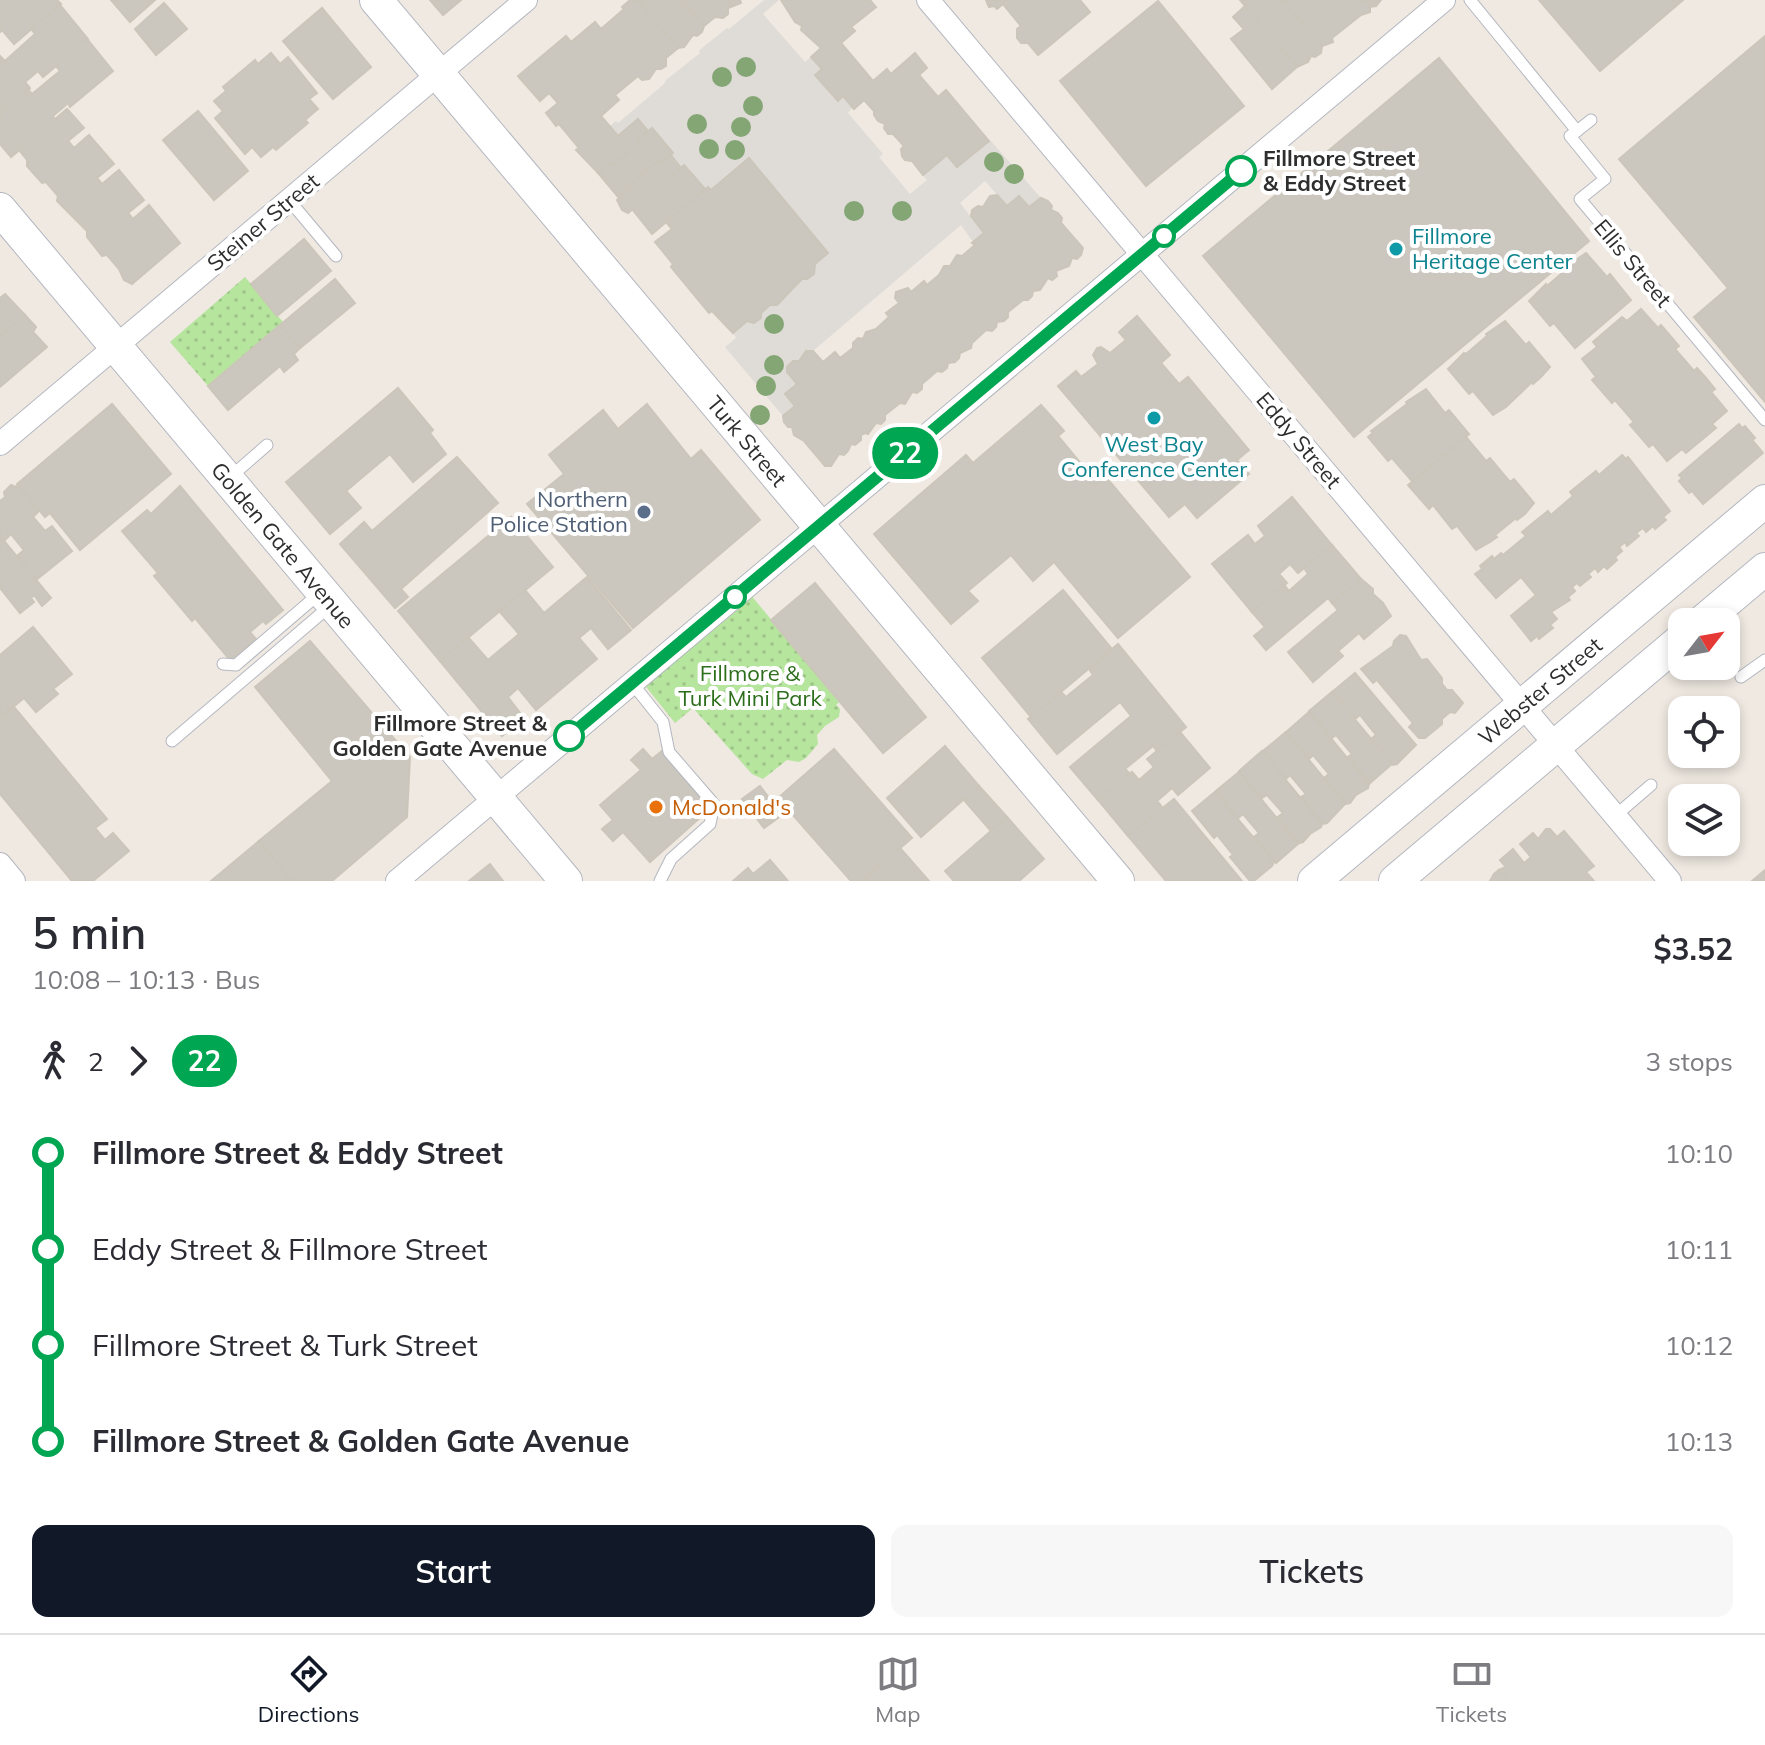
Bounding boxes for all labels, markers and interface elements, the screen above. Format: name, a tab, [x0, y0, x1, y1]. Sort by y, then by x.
place label: Fillmore Street & Eddy Street	[1263, 144, 1415, 197]
marker: Fillmore Street & Eddy Street	[1226, 156, 1256, 186]
street label: Steiner Street	[201, 167, 325, 277]
street label: Ellis Street	[1588, 213, 1678, 313]
place label: Fillmore Heritage Center	[1412, 222, 1573, 275]
unlabelled marker	[1153, 225, 1175, 247]
marker: Fillmore Heritage Center	[1387, 240, 1405, 258]
street label: Eddy Street	[1251, 386, 1348, 494]
street label: Turk Street	[701, 390, 793, 492]
marker: West Bay Conference Center	[1145, 409, 1163, 427]
line badge: 22	[869, 427, 941, 479]
place label: West Bay Conference Center	[1061, 430, 1247, 483]
text: 22	[888, 435, 922, 470]
street label: Golden Gate Avenue	[205, 456, 361, 634]
place label: Northern Police Station	[490, 485, 628, 538]
marker: Northern Police Station	[635, 503, 653, 521]
unlabelled marker	[724, 586, 746, 608]
north arrow	[1668, 608, 1740, 680]
map controls	[1668, 608, 1740, 856]
street label: Webster Street	[1472, 631, 1608, 751]
park label: Fillmore & Turk Mini Park	[678, 659, 823, 712]
button: locate	[1668, 696, 1740, 768]
place label: Fillmore Street & Golden Gate Avenue	[333, 709, 548, 762]
marker: Fillmore Street & Golden Gate Avenue	[554, 721, 584, 751]
button: layers	[1668, 784, 1740, 856]
place label: McDonald's	[672, 793, 791, 821]
marker: McDonald's	[647, 798, 665, 816]
text: 5 min	[32, 905, 146, 960]
text: $3.52	[1654, 930, 1733, 968]
text: 10:08 – 10:13 · Bus	[32, 963, 261, 996]
icon: walk	[32, 1039, 76, 1083]
icon: forward	[116, 1039, 160, 1083]
text: 22	[188, 1043, 221, 1078]
text: 2	[88, 1045, 104, 1078]
text: 3 stops	[1646, 1045, 1733, 1078]
text: Fillmore Street & Eddy Street	[92, 1134, 503, 1172]
text: 10:10	[1665, 1137, 1733, 1170]
text: Eddy Street & Fillmore Street	[92, 1230, 488, 1268]
text: 10:11	[1665, 1233, 1733, 1266]
text: Fillmore Street & Turk Street	[92, 1326, 478, 1364]
text: 10:12	[1665, 1329, 1733, 1362]
text: Fillmore Street & Golden Gate Avenue	[92, 1422, 629, 1460]
text: 10:13	[1665, 1425, 1733, 1458]
button: Start	[32, 1525, 875, 1617]
button: Tickets	[891, 1525, 1733, 1617]
tab: Directions	[258, 1652, 360, 1728]
tab: Map	[875, 1652, 920, 1728]
tab: Tickets	[1436, 1652, 1507, 1728]

